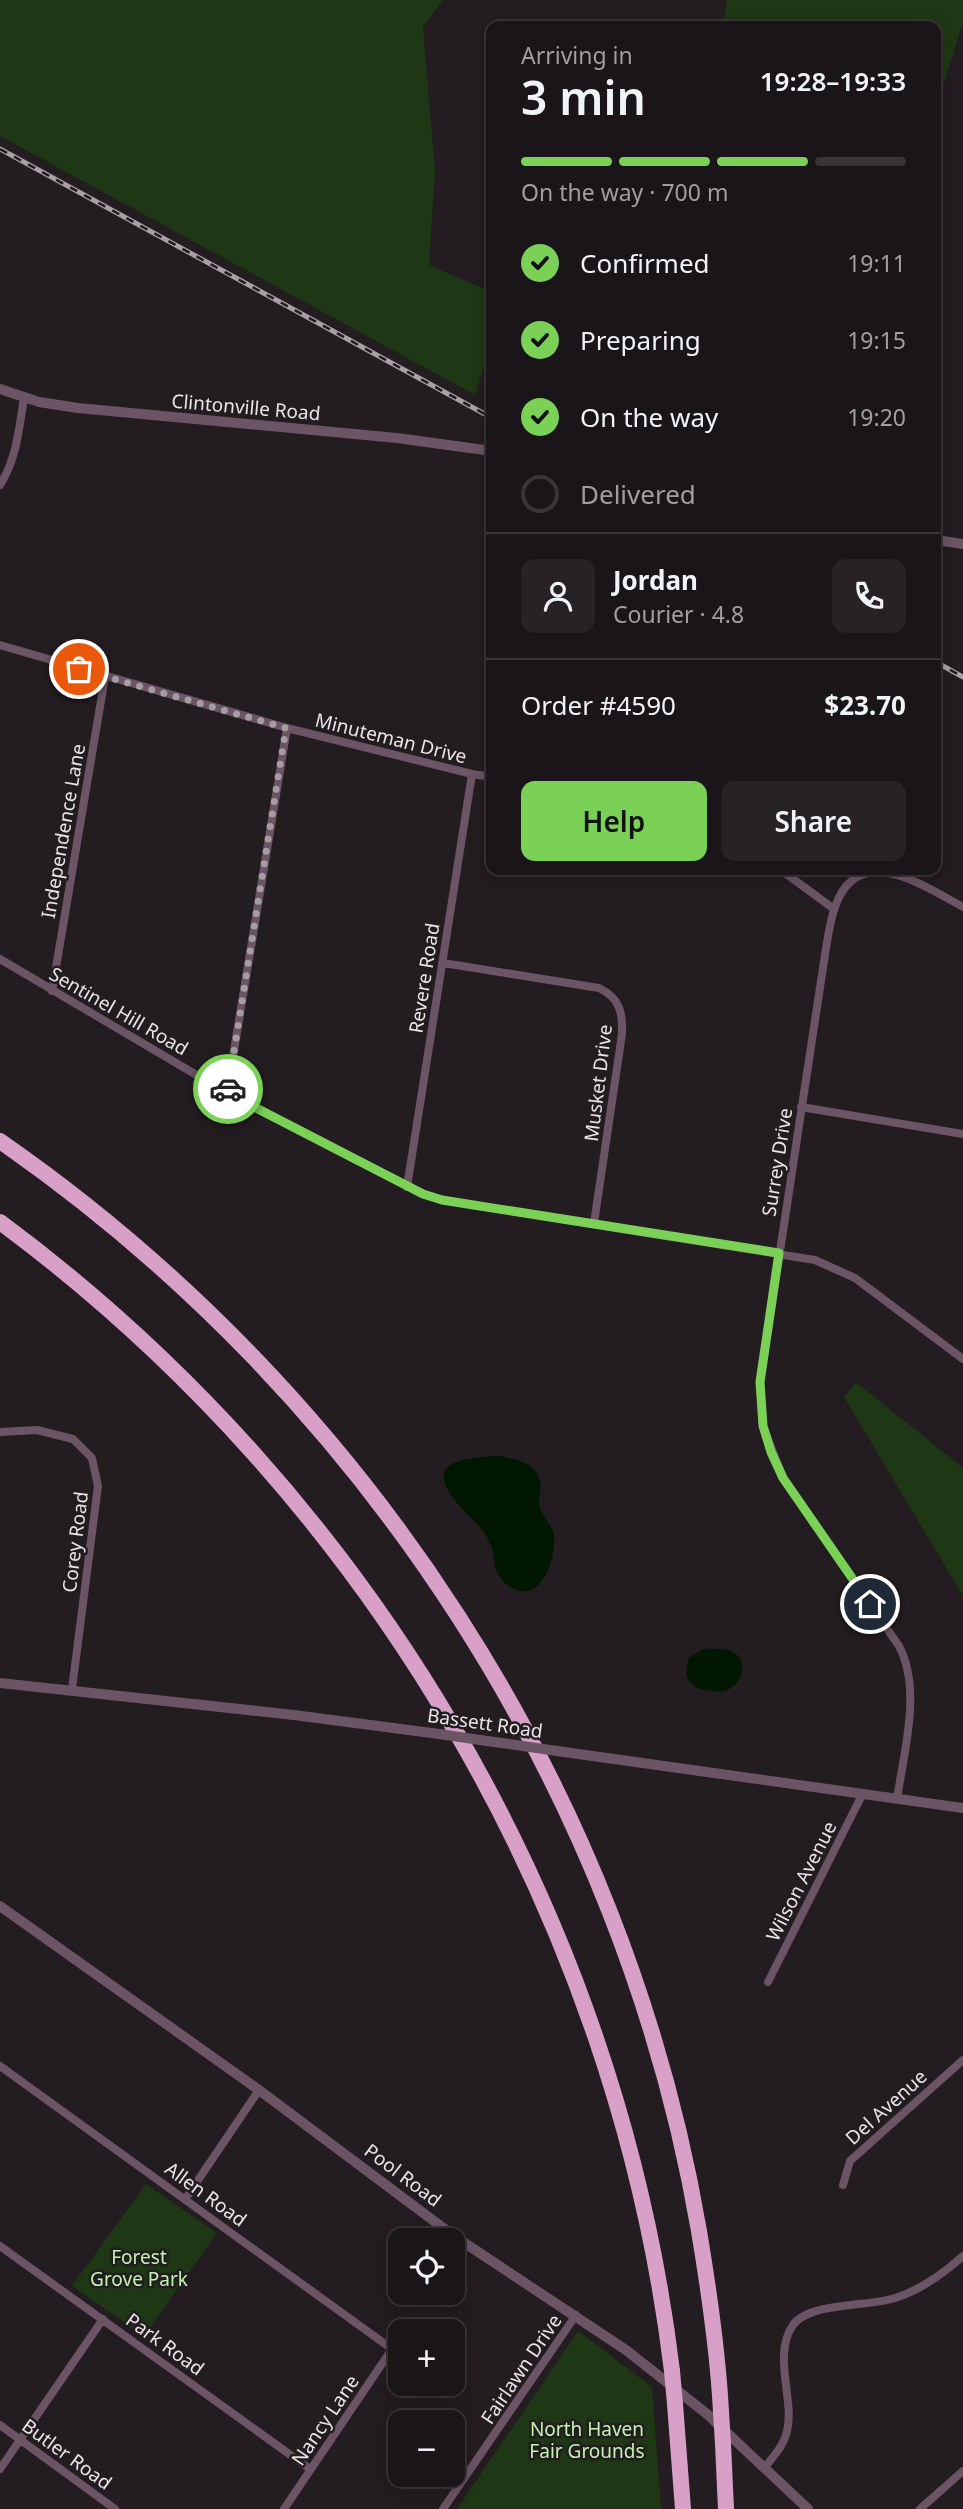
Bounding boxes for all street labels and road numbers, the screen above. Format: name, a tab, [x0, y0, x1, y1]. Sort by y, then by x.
street label: Clintonville Road	[170, 388, 322, 426]
street label: Minuteman Drive	[313, 707, 469, 769]
street label: Independence Lane	[35, 742, 91, 920]
street label: Revere Road	[402, 921, 446, 1035]
street label: Sentinel Hill Road	[45, 961, 193, 1061]
street label: Musket Drive	[578, 1023, 618, 1143]
street label: Surrey Drive	[756, 1106, 798, 1218]
street label: Corey Road	[56, 1490, 94, 1594]
street label: Bassett Road	[426, 1702, 544, 1744]
street label: Wilson Avenue	[760, 1817, 842, 1945]
street label: Del Avenue	[840, 2064, 932, 2150]
street label: Pool Road	[359, 2138, 447, 2212]
street label: Allen Road	[160, 2156, 252, 2232]
street label: Park Road	[121, 2307, 209, 2381]
street label: Fairlawn Drive	[475, 2309, 567, 2429]
street label: Nancy Lane	[285, 2370, 365, 2470]
street label: Butler Road	[17, 2413, 117, 2495]

